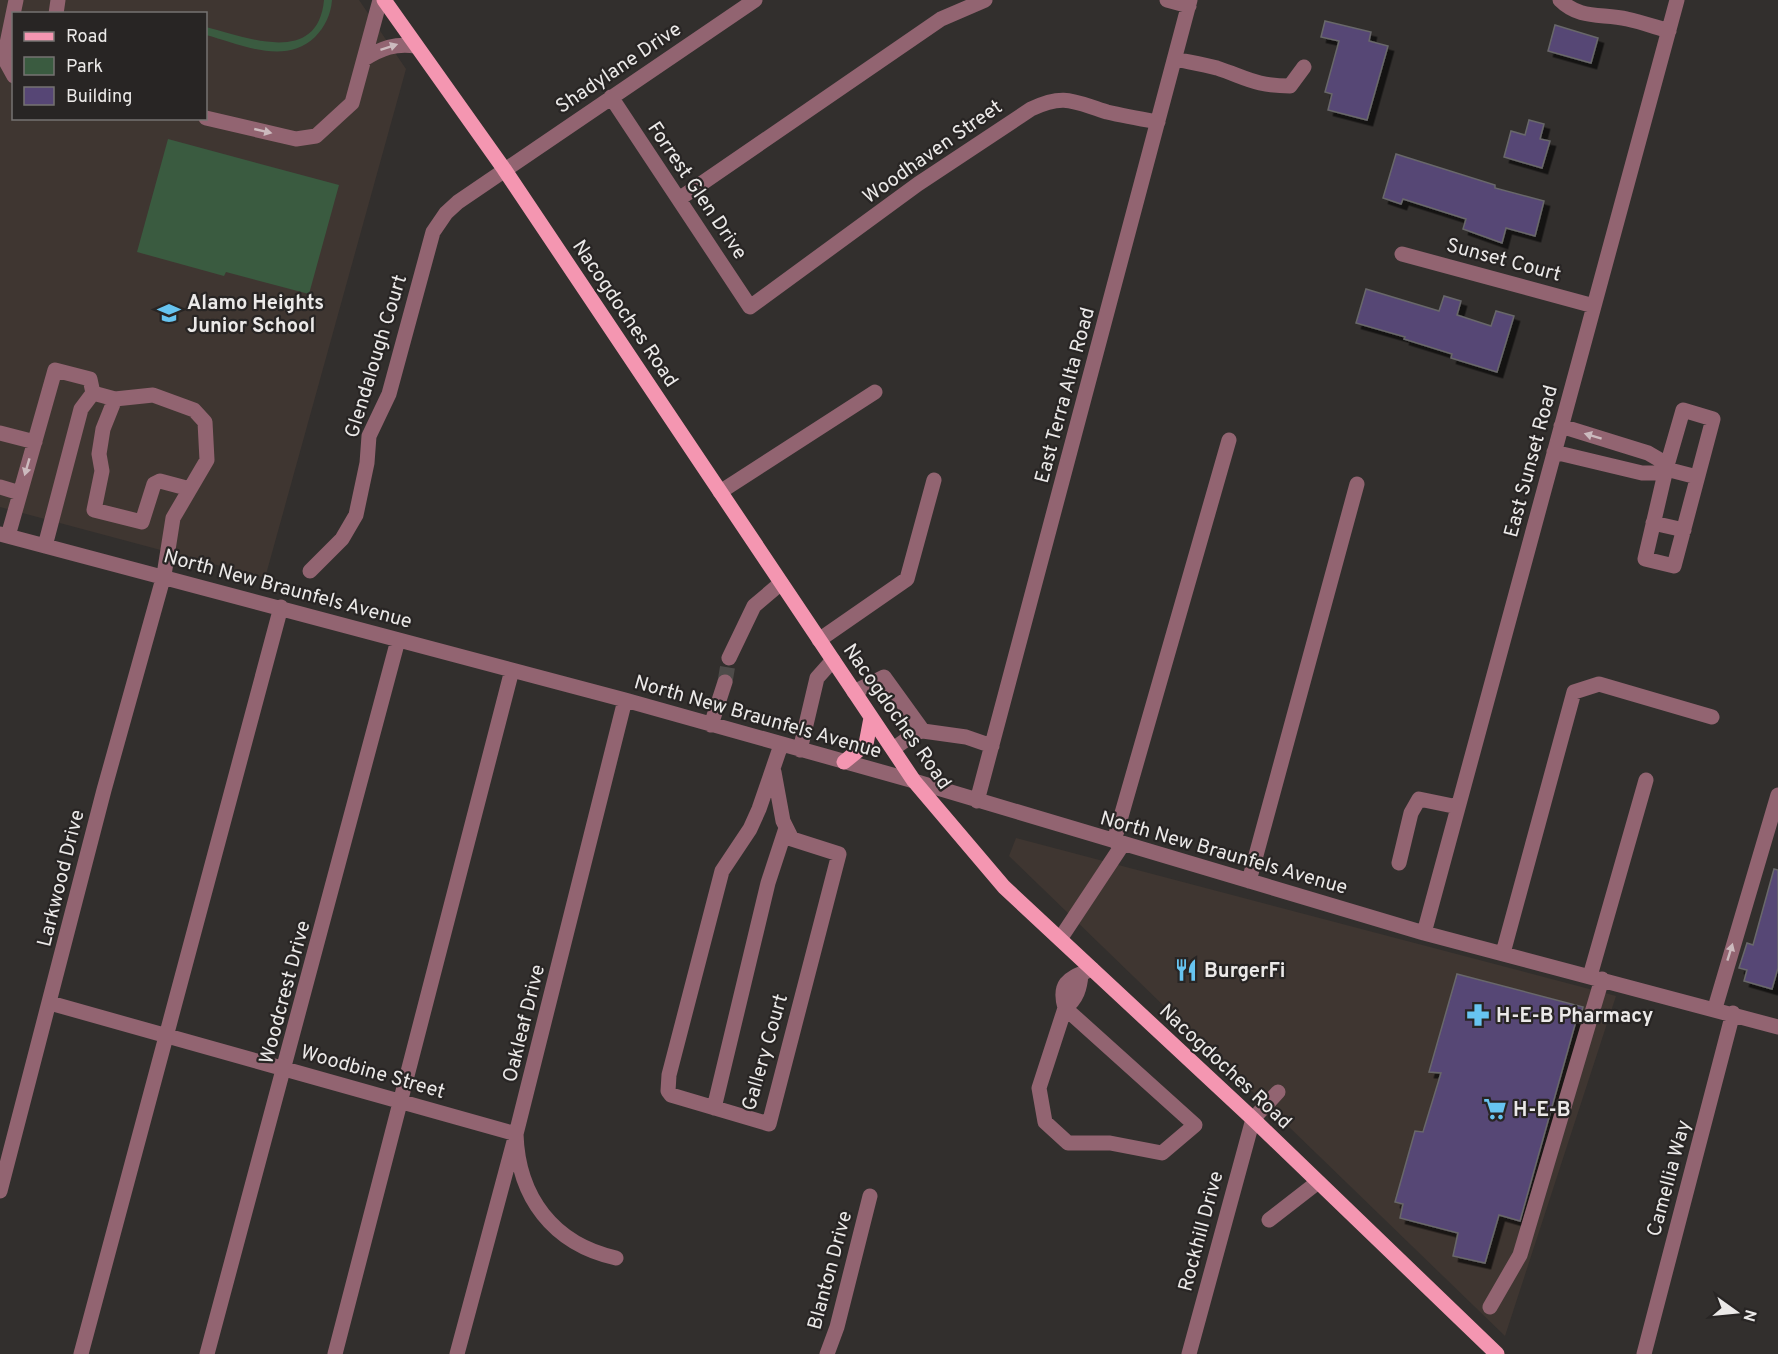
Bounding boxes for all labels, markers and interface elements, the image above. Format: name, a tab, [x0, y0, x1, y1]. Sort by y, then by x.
legend	[12, 12, 207, 120]
street label: Shadylane Drive	[551, 17, 687, 120]
text: Road	[66, 26, 108, 49]
one-way arrow	[380, 42, 398, 51]
text: Park	[66, 56, 103, 79]
text: Building	[66, 86, 132, 109]
street label: Woodhaven Street	[858, 95, 1008, 210]
street label: Forrest Glen Drive	[641, 117, 752, 265]
one-way arrow	[253, 127, 272, 137]
street label: Sunset Court	[1443, 233, 1564, 289]
street label: Nacogdoches Road	[565, 235, 683, 393]
street label: Glendalough Court	[340, 272, 414, 441]
place label: Alamo Heights Junior School	[187, 291, 324, 340]
school or university icon: Alamo Heights Junior School	[156, 300, 182, 326]
street label: East Terra Alta Road	[1030, 305, 1102, 486]
street label: East Sunset Road	[1499, 382, 1565, 541]
one-way arrow	[1584, 430, 1602, 440]
one-way arrow	[22, 458, 31, 476]
street label: North New Braunfels Avenue	[160, 544, 415, 636]
street label: Nacogdoches Road	[836, 639, 956, 795]
street label: North New Braunfels Avenue	[631, 670, 884, 766]
street label: North New Braunfels Avenue	[1097, 806, 1350, 902]
street label: Larkwood Drive	[32, 807, 92, 950]
street label: Woodcrest Drive	[254, 918, 318, 1067]
one-way arrow	[1726, 943, 1735, 961]
restaurant icon: BurgerFi	[1173, 957, 1199, 983]
place label: BurgerFi	[1204, 959, 1286, 985]
street label: Oakleaf Drive	[498, 962, 552, 1085]
street label: Gallery Court	[737, 991, 795, 1114]
street label: Nacogdoches Road	[1153, 999, 1297, 1136]
pharmacy icon: H-E-B Pharmacy	[1465, 1002, 1491, 1028]
place label: H-E-B Pharmacy	[1496, 1004, 1653, 1030]
street label: Woodbine Street	[297, 1040, 448, 1106]
supermarket icon: H-E-B	[1482, 1096, 1508, 1122]
place label: H-E-B	[1513, 1098, 1571, 1124]
street label: Camellia Way	[1642, 1117, 1698, 1240]
street label: Rockhill Drive	[1173, 1168, 1231, 1295]
street label: Blanton Drive	[803, 1208, 859, 1333]
north arrow	[1706, 1282, 1766, 1342]
text: N	[1737, 1307, 1760, 1324]

